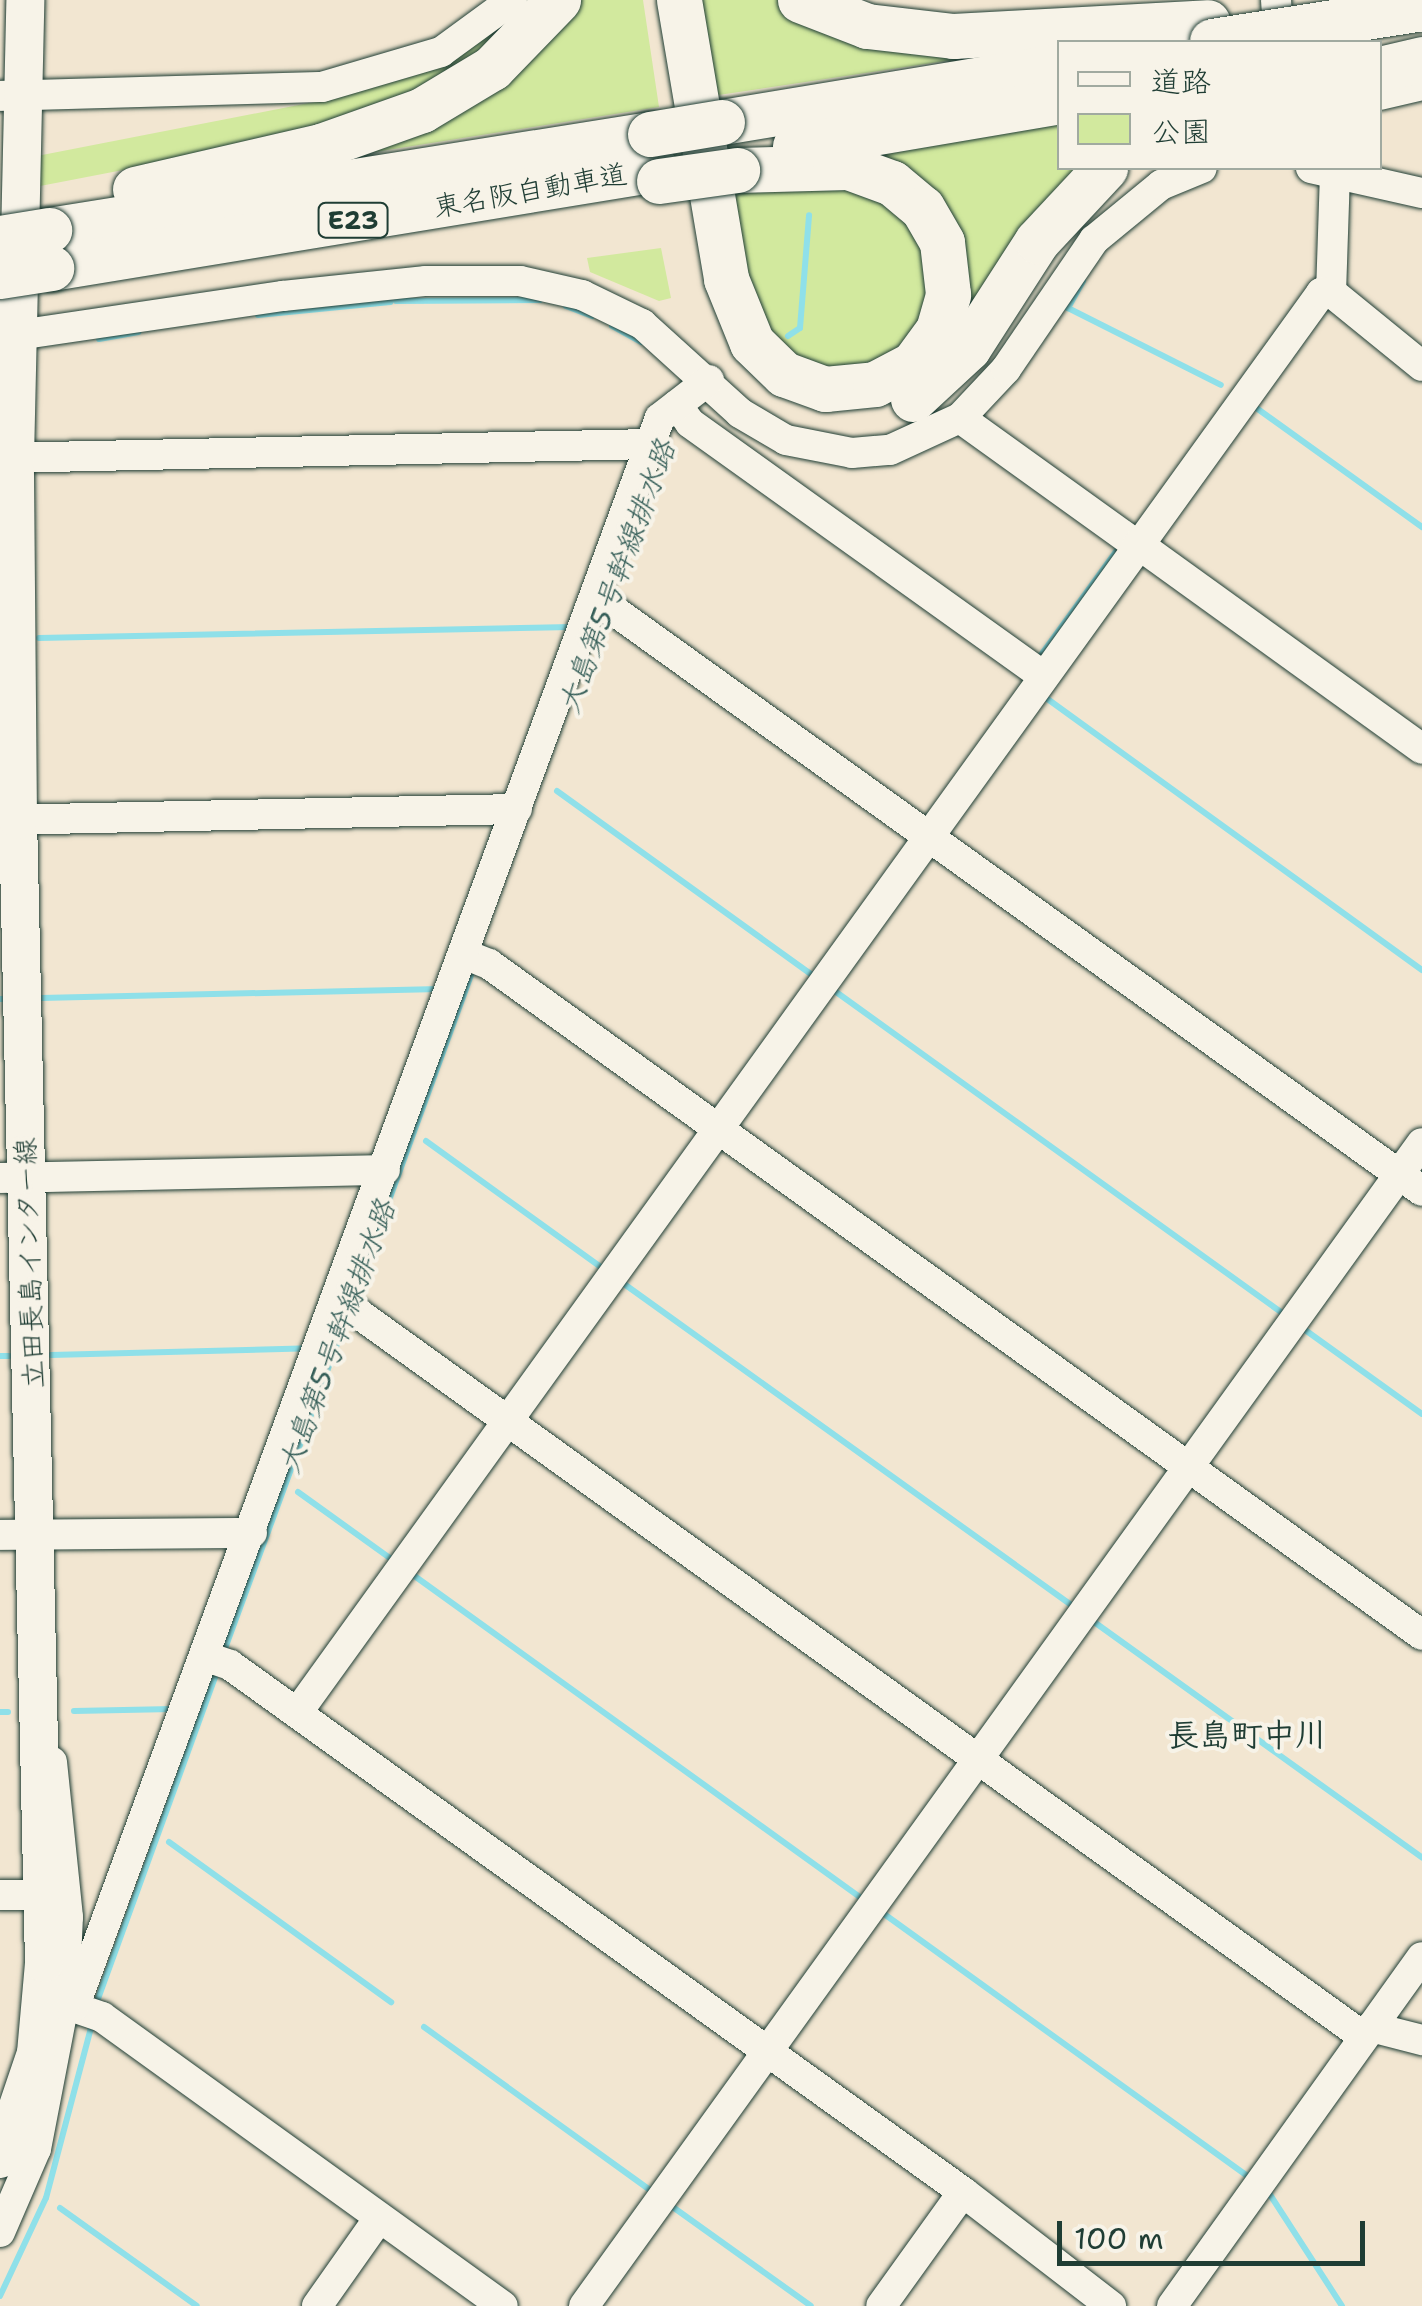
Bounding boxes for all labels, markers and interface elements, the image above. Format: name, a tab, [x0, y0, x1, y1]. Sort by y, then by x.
legend	[1057, 40, 1382, 170]
text: 道路	[1151, 61, 1211, 102]
text: 公園	[1151, 111, 1211, 152]
street label: 東名阪自動車道	[431, 156, 629, 224]
road number: E23	[316, 200, 390, 240]
water label: 大島第5号幹線排水路	[551, 435, 683, 719]
street label: 立田長島インター線	[8, 1136, 50, 1390]
water label: 大島第5号幹線排水路	[271, 1195, 403, 1479]
district label: 長島町中川	[1167, 1716, 1327, 1754]
scale bar	[1062, 2201, 1370, 2263]
text: 100 m	[1074, 2218, 1164, 2259]

